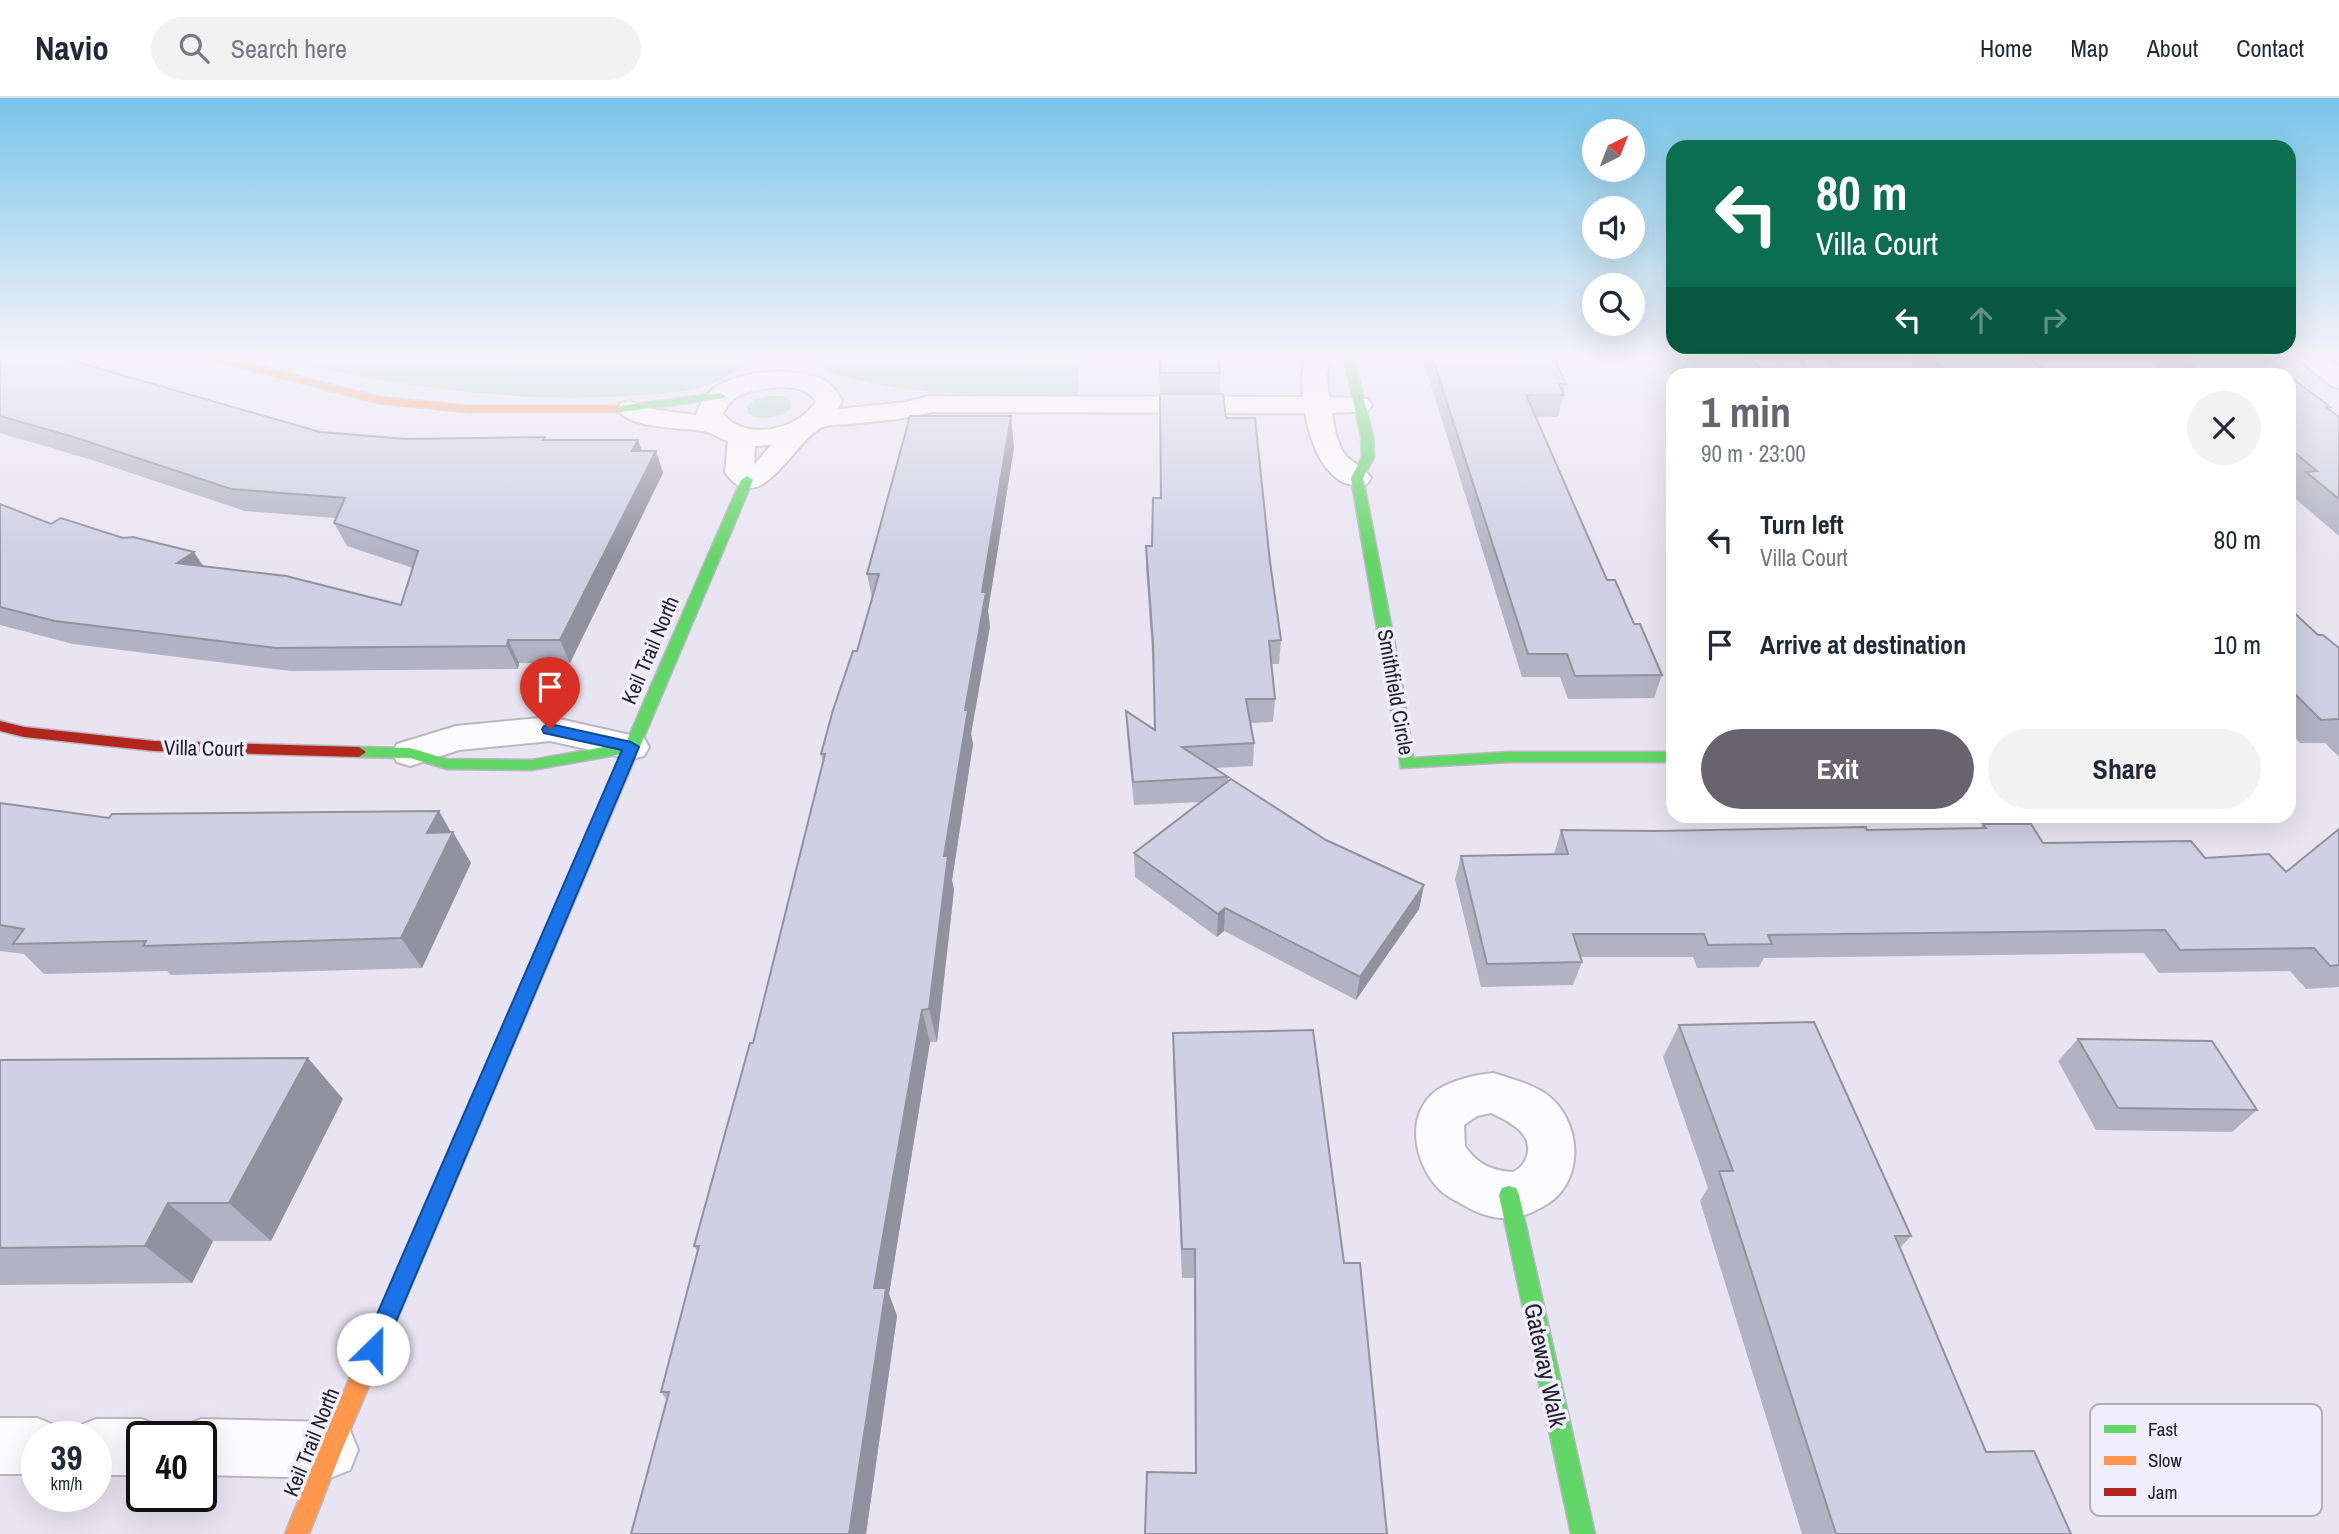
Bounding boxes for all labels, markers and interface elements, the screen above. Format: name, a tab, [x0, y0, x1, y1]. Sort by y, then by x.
search box	[151, 17, 641, 80]
text: Navio	[35, 26, 109, 70]
icon: search	[175, 29, 213, 67]
text: Search here	[231, 31, 347, 66]
text: Home	[1980, 32, 2032, 64]
text: Map	[2070, 32, 2109, 64]
text: About	[2147, 32, 2198, 64]
text: Contact	[2236, 32, 2304, 64]
north arrow	[1582, 119, 1645, 182]
map controls	[1582, 119, 1645, 336]
text: 80 m	[1816, 159, 1908, 225]
icon: left	[1701, 168, 1792, 259]
button: sound	[1582, 196, 1645, 259]
text: Villa Court	[1816, 222, 1938, 265]
button: search	[1582, 273, 1645, 336]
icon: left	[1889, 301, 1927, 339]
icon: ahead	[1962, 301, 2000, 339]
icon: right	[2035, 301, 2073, 339]
text: 1 min	[1701, 384, 1791, 440]
button: close	[2187, 391, 2261, 465]
text: 90 m · 23:00	[1701, 438, 1806, 469]
text: Turn left	[1760, 507, 1844, 542]
icon: left	[1701, 521, 1739, 559]
text: 80 m	[2214, 522, 2261, 557]
text: Villa Court	[1760, 542, 1848, 573]
street label: Keil Trail North	[614, 591, 686, 709]
icon: arrive	[1701, 626, 1739, 664]
street label: Smithfield Circle	[1371, 627, 1421, 757]
text: Arrive at destination	[1760, 627, 1966, 662]
text: 10 m	[2214, 627, 2261, 662]
pin	[520, 657, 580, 729]
icon: arrive	[531, 668, 569, 706]
button: Exit	[1701, 729, 1974, 809]
button: Share	[1988, 729, 2261, 809]
street label: Villa Court	[164, 733, 245, 763]
street label: Gateway Walk	[1517, 1300, 1575, 1430]
position arrow	[336, 1312, 410, 1386]
street label: Keil Trail North	[276, 1383, 346, 1501]
legend	[2090, 1404, 2322, 1516]
text: Fast	[2148, 1416, 2178, 1442]
speed limit sign: 40	[126, 1421, 217, 1512]
text: 39	[51, 1434, 82, 1481]
text: Slow	[2148, 1447, 2183, 1473]
text: km/h	[51, 1471, 83, 1496]
text: Jam	[2148, 1479, 2177, 1505]

